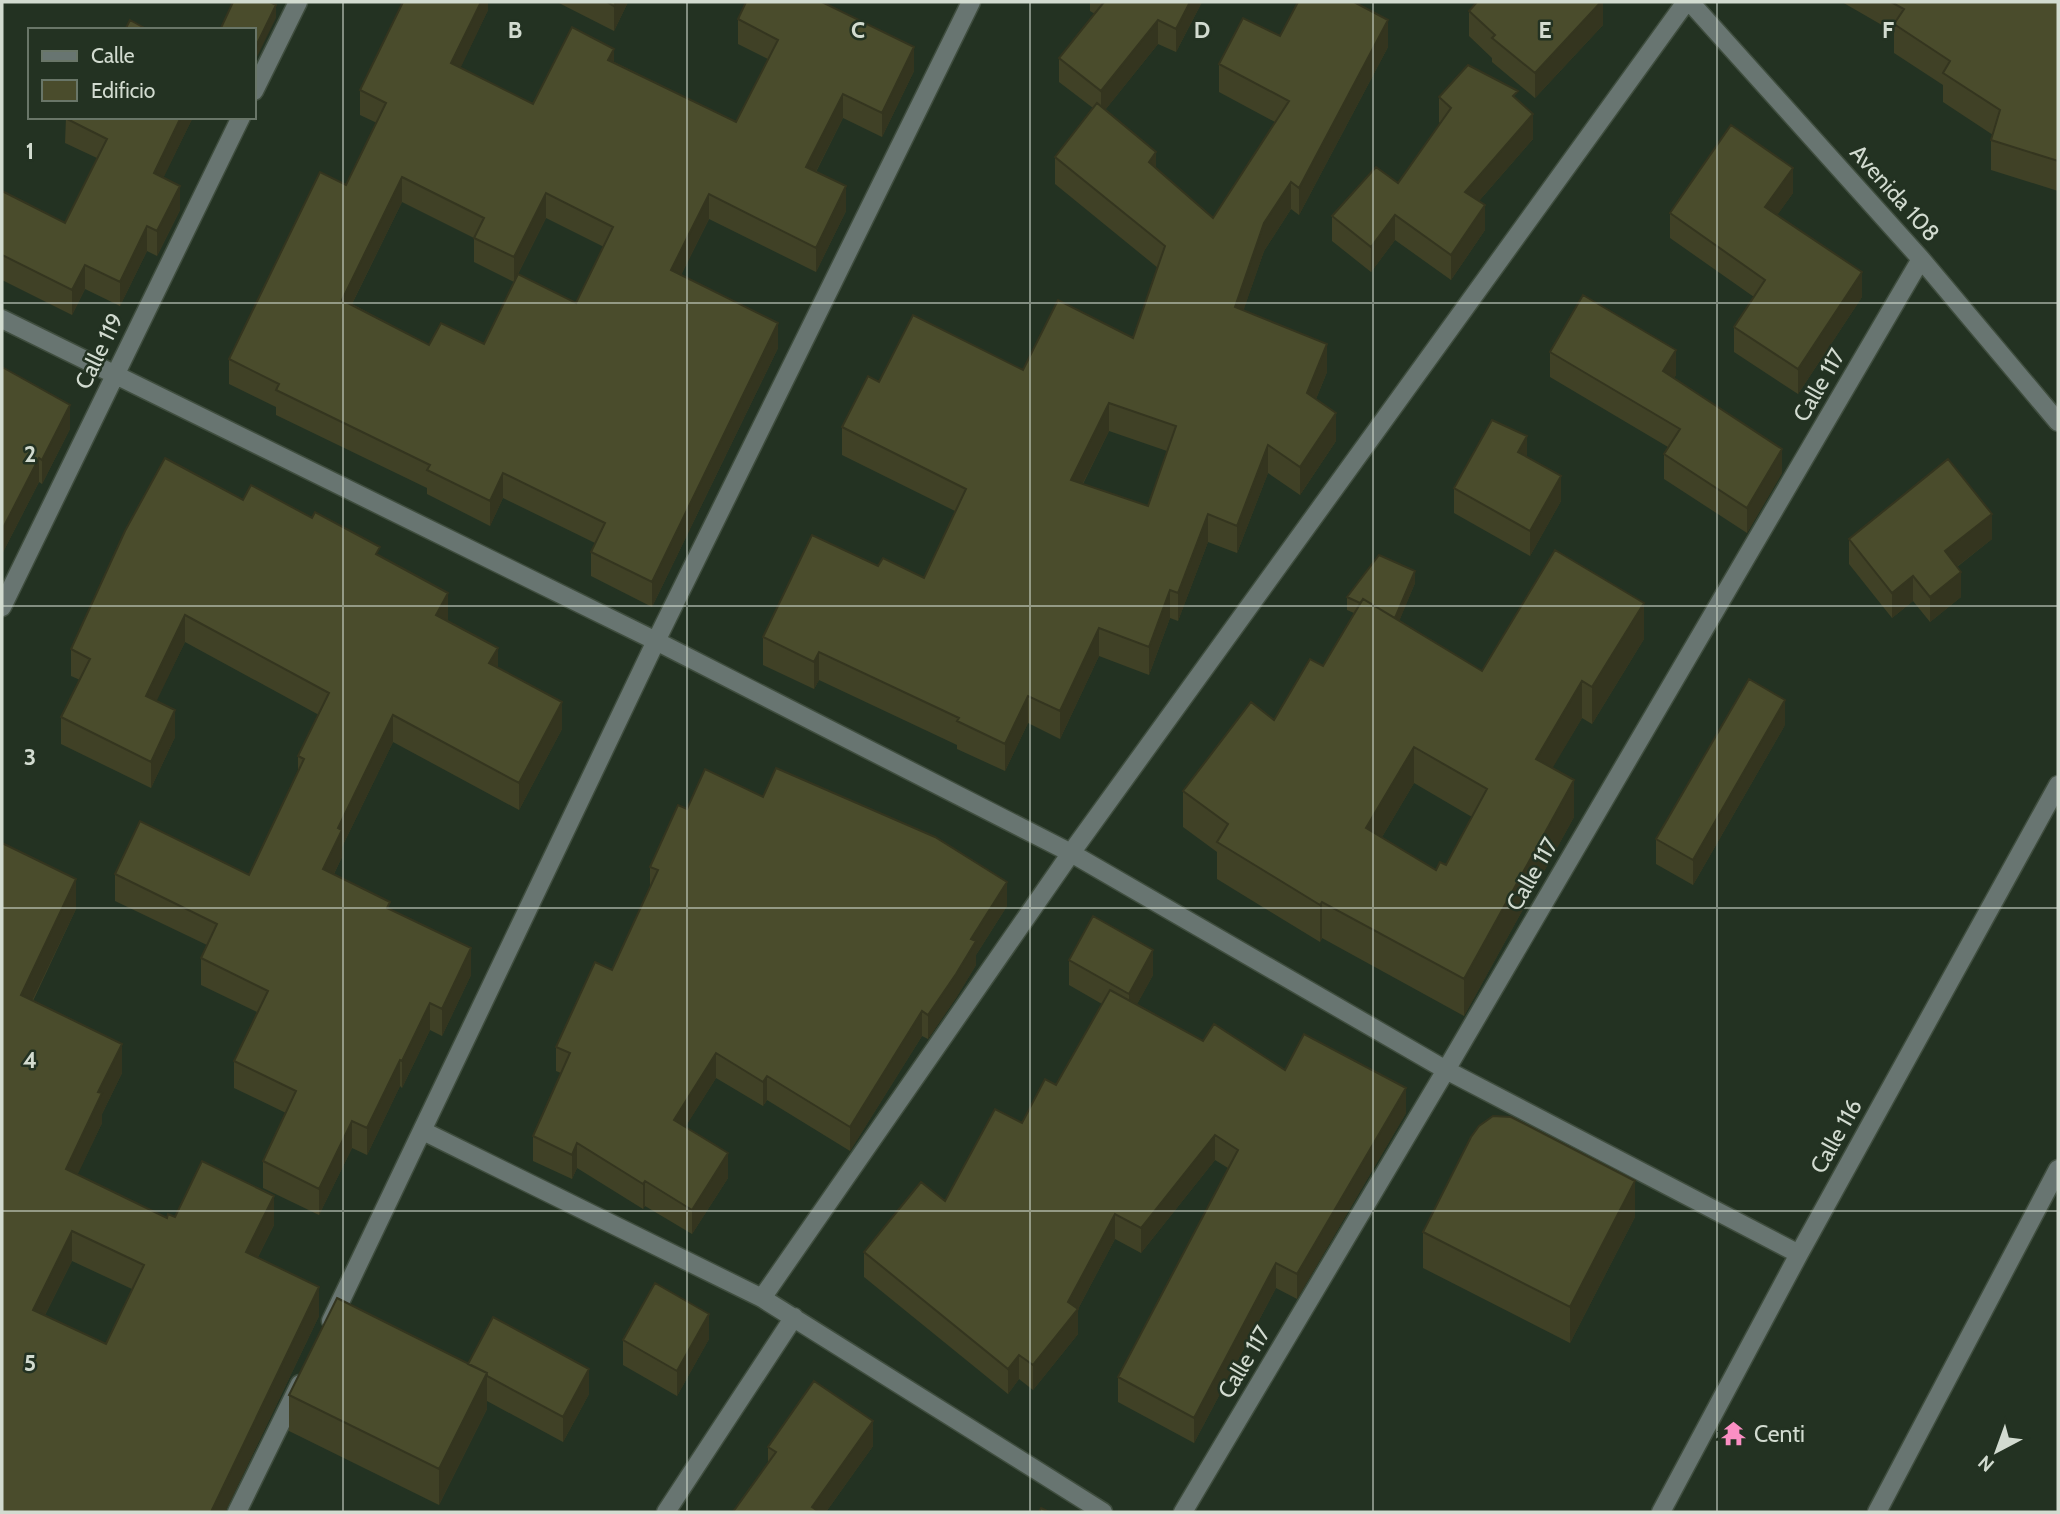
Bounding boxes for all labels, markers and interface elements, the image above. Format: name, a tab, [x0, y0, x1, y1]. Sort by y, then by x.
text: B	[508, 16, 522, 44]
text: C	[851, 16, 865, 44]
text: D	[1194, 16, 1210, 44]
text: E	[1538, 16, 1552, 44]
text: F	[1882, 16, 1894, 44]
legend	[28, 28, 256, 119]
text: Calle	[91, 43, 135, 68]
text: Edificio	[91, 78, 155, 103]
text: 1	[26, 137, 34, 165]
street label: Avenida 108	[1844, 139, 1946, 247]
street label: Calle 119	[69, 308, 129, 394]
street label: Calle 117	[1787, 343, 1851, 426]
text: 2	[24, 440, 36, 468]
text: 3	[24, 743, 36, 771]
street label: Calle 117	[1500, 832, 1564, 915]
text: 4	[23, 1046, 37, 1074]
street label: Calle 116	[1804, 1094, 1868, 1178]
street label: Calle 117	[1212, 1320, 1277, 1403]
text: 5	[24, 1349, 36, 1377]
north arrow	[1962, 1416, 2032, 1486]
temple icon: Centi	[1720, 1420, 1748, 1448]
place label: Centi	[1754, 1420, 1805, 1448]
text: N	[1974, 1450, 1999, 1477]

